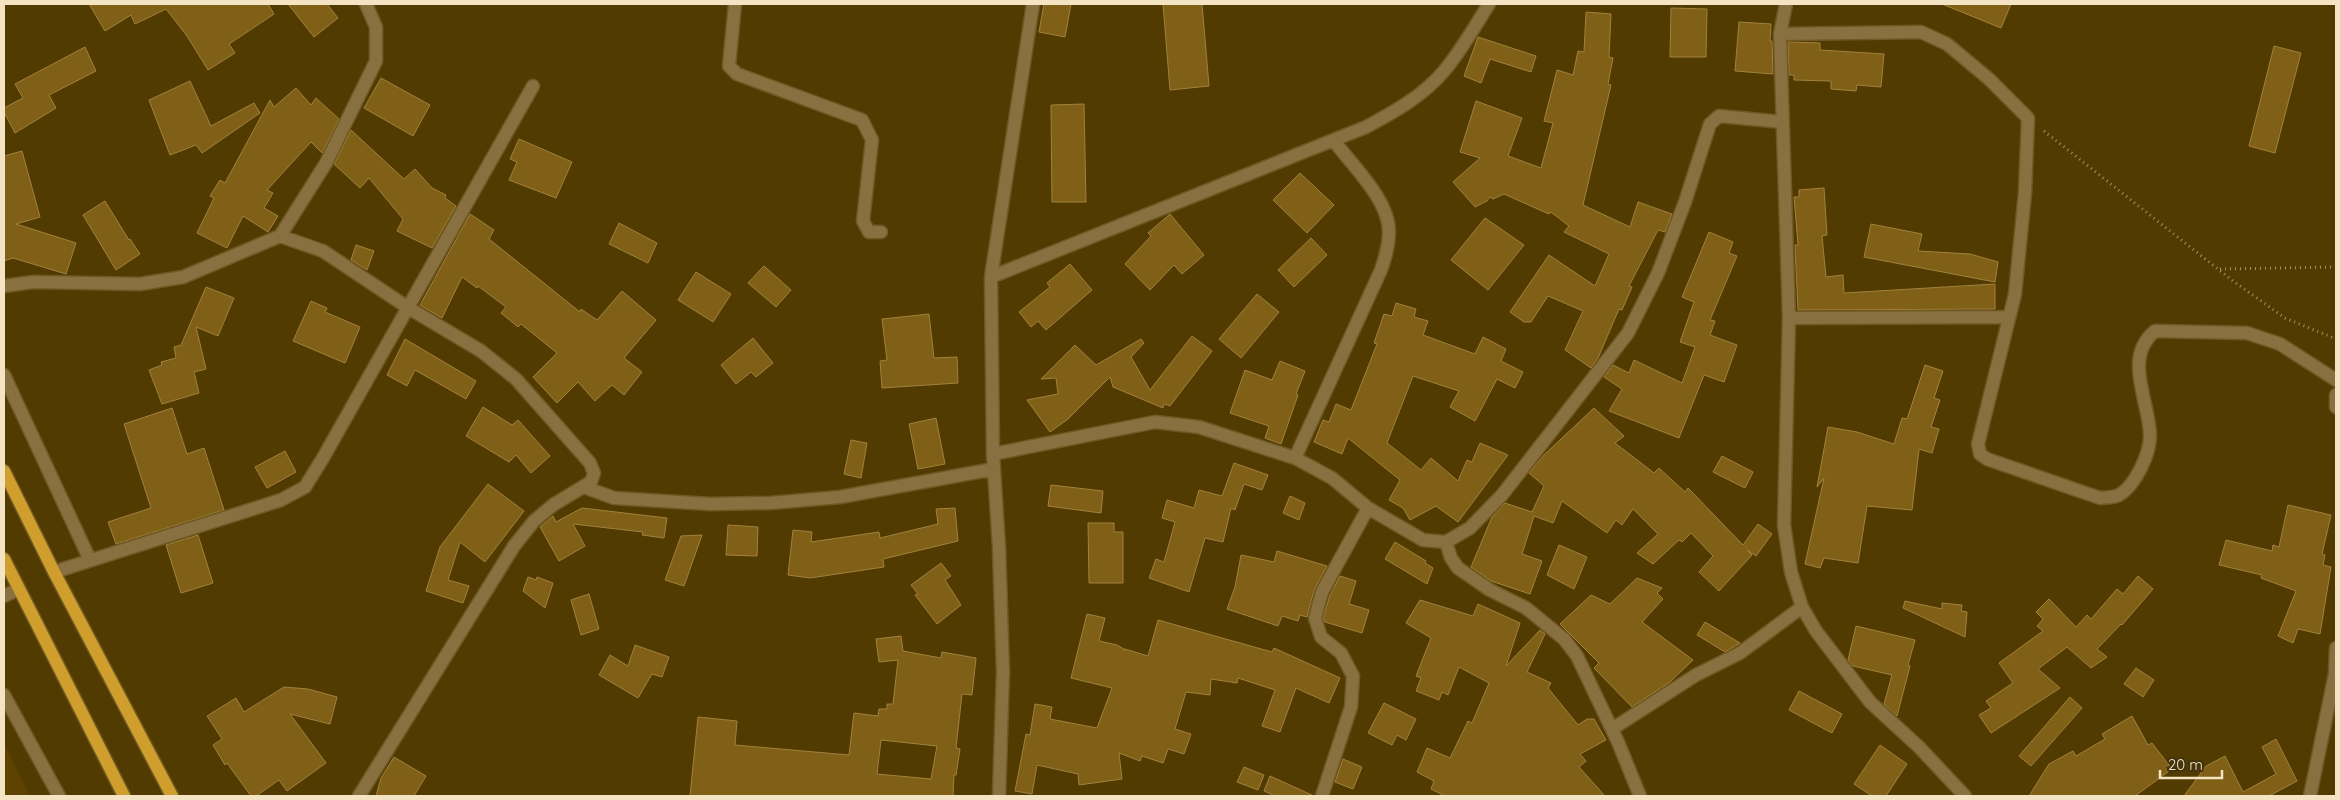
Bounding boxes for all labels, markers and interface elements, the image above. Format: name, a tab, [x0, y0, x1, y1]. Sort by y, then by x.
scale bar	[2160, 748, 2222, 780]
text: 20 m	[2168, 755, 2203, 774]

